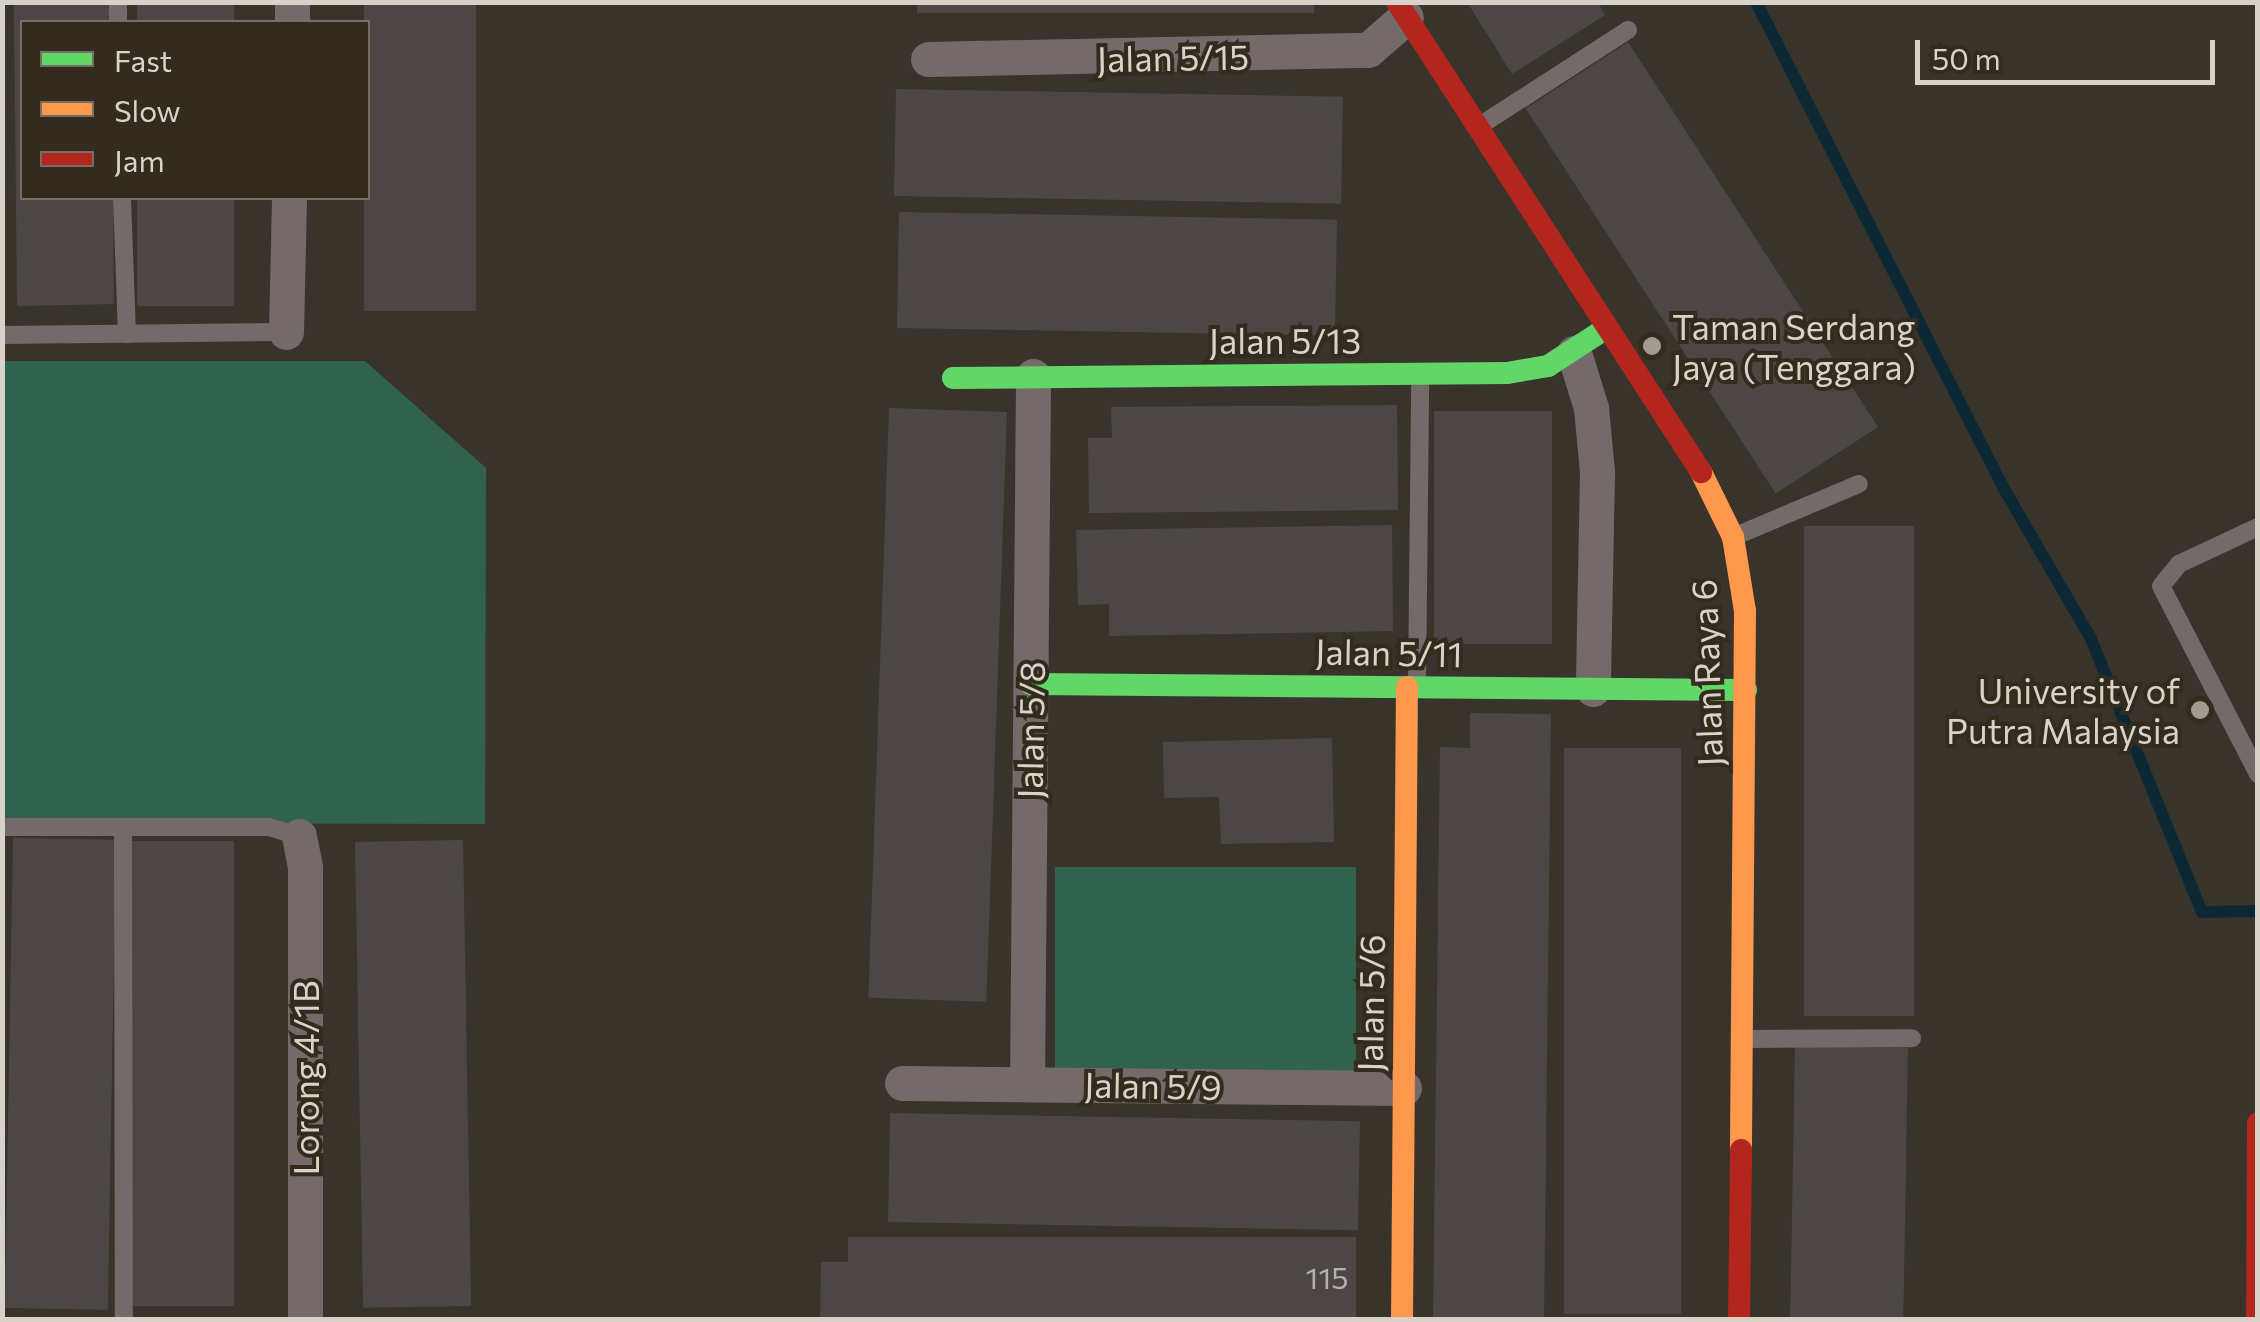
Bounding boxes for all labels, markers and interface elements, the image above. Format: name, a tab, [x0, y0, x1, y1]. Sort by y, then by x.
legend	[20, 20, 370, 200]
scale bar	[1920, 20, 2220, 82]
street label: Jalan 5/15	[1096, 35, 1250, 79]
text: 50 m	[1932, 39, 2001, 76]
text: Fast	[114, 41, 172, 78]
text: Slow	[114, 91, 181, 128]
text: Jam	[114, 141, 165, 178]
place label: Taman Serdang Jaya (Tenggara)	[1672, 305, 1916, 387]
street label: Jalan 5/13	[1209, 319, 1361, 361]
marker: Taman Serdang Jaya (Tenggara)	[1641, 335, 1663, 357]
street label: Jalan Raya 6	[1682, 578, 1730, 768]
street label: Jalan 5/11	[1315, 630, 1463, 674]
street label: Jalan 5/8	[1008, 661, 1052, 799]
place label: University of Putra Malaysia	[1946, 669, 2180, 751]
marker: University of Putra Malaysia	[2189, 699, 2211, 721]
street label: Jalan 5/6	[1348, 934, 1392, 1072]
street label: Lorong 4/1B	[284, 980, 326, 1176]
street label: Jalan 5/9	[1084, 1063, 1222, 1107]
house number: 115	[1306, 1259, 1348, 1295]

